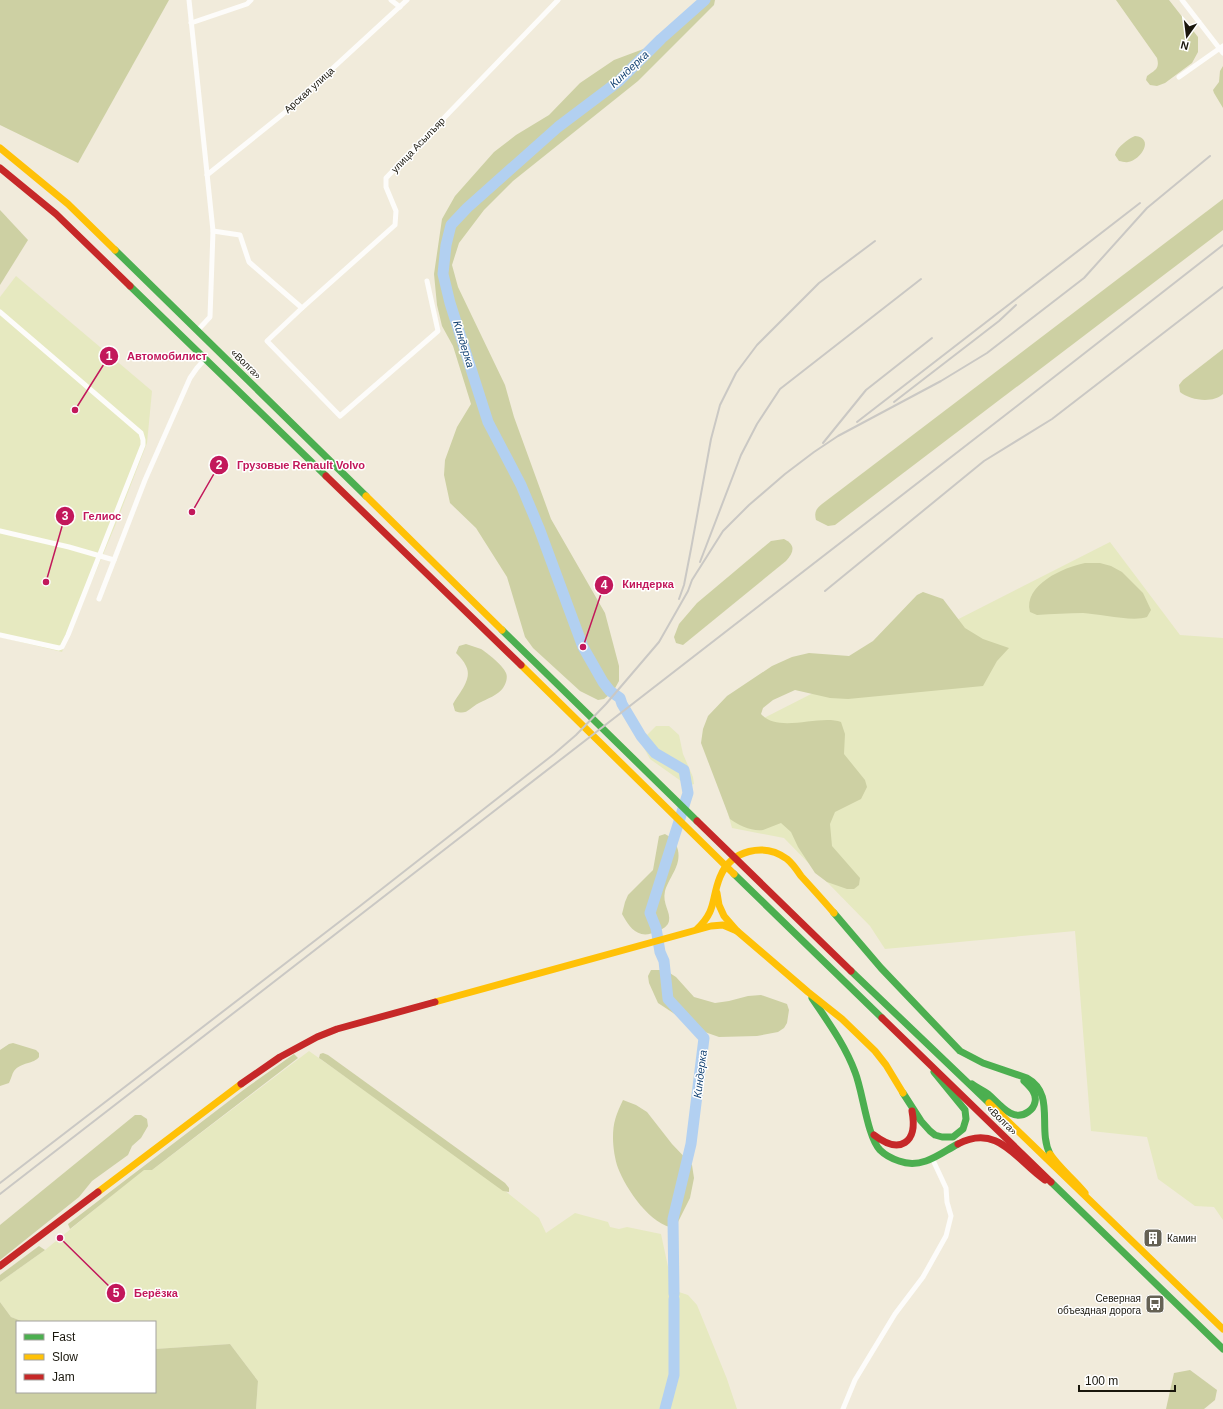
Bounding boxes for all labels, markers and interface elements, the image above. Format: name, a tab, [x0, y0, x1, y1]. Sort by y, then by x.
north arrow	[1167, 16, 1207, 56]
text: N	[1179, 39, 1190, 52]
water label: Киндерка	[607, 48, 651, 90]
street label: Арская улица	[282, 65, 336, 115]
street label: улица Асылъяр	[389, 115, 447, 175]
water label: Киндерка	[451, 319, 477, 369]
callout: Автомобилист	[99, 345, 215, 368]
street label: «Волга»	[229, 347, 264, 381]
text: 1	[106, 349, 113, 363]
text: Автомобилист	[127, 350, 208, 362]
callout: Грузовые Renault Volvo	[209, 453, 373, 476]
text: 2	[216, 458, 223, 472]
text: Грузовые Renault Volvo	[237, 459, 365, 471]
callout: Гелиос	[55, 505, 129, 528]
text: 3	[62, 509, 69, 523]
text: Гелиос	[83, 510, 121, 522]
callout: Киндерка	[594, 573, 681, 596]
text: 4	[601, 578, 608, 592]
text: Киндерка	[622, 578, 675, 590]
water label: Киндерка	[691, 1049, 709, 1099]
street label: «Волга»	[985, 1103, 1020, 1137]
building icon: Камин	[1142, 1227, 1164, 1249]
place label: Камин	[1167, 1233, 1196, 1244]
callout: Берёзка	[106, 1282, 186, 1305]
text: 5	[113, 1286, 120, 1300]
text: Берёзка	[134, 1287, 179, 1299]
place label: Северная объездная дорога	[1057, 1293, 1141, 1316]
bus stop icon: Северная объездная дорога	[1144, 1293, 1166, 1315]
legend	[16, 1321, 156, 1393]
text: Fast	[52, 1330, 76, 1344]
text: Slow	[52, 1350, 78, 1364]
scale bar	[1079, 1367, 1175, 1393]
text: Jam	[52, 1370, 75, 1384]
text: 100 m	[1085, 1374, 1118, 1388]

